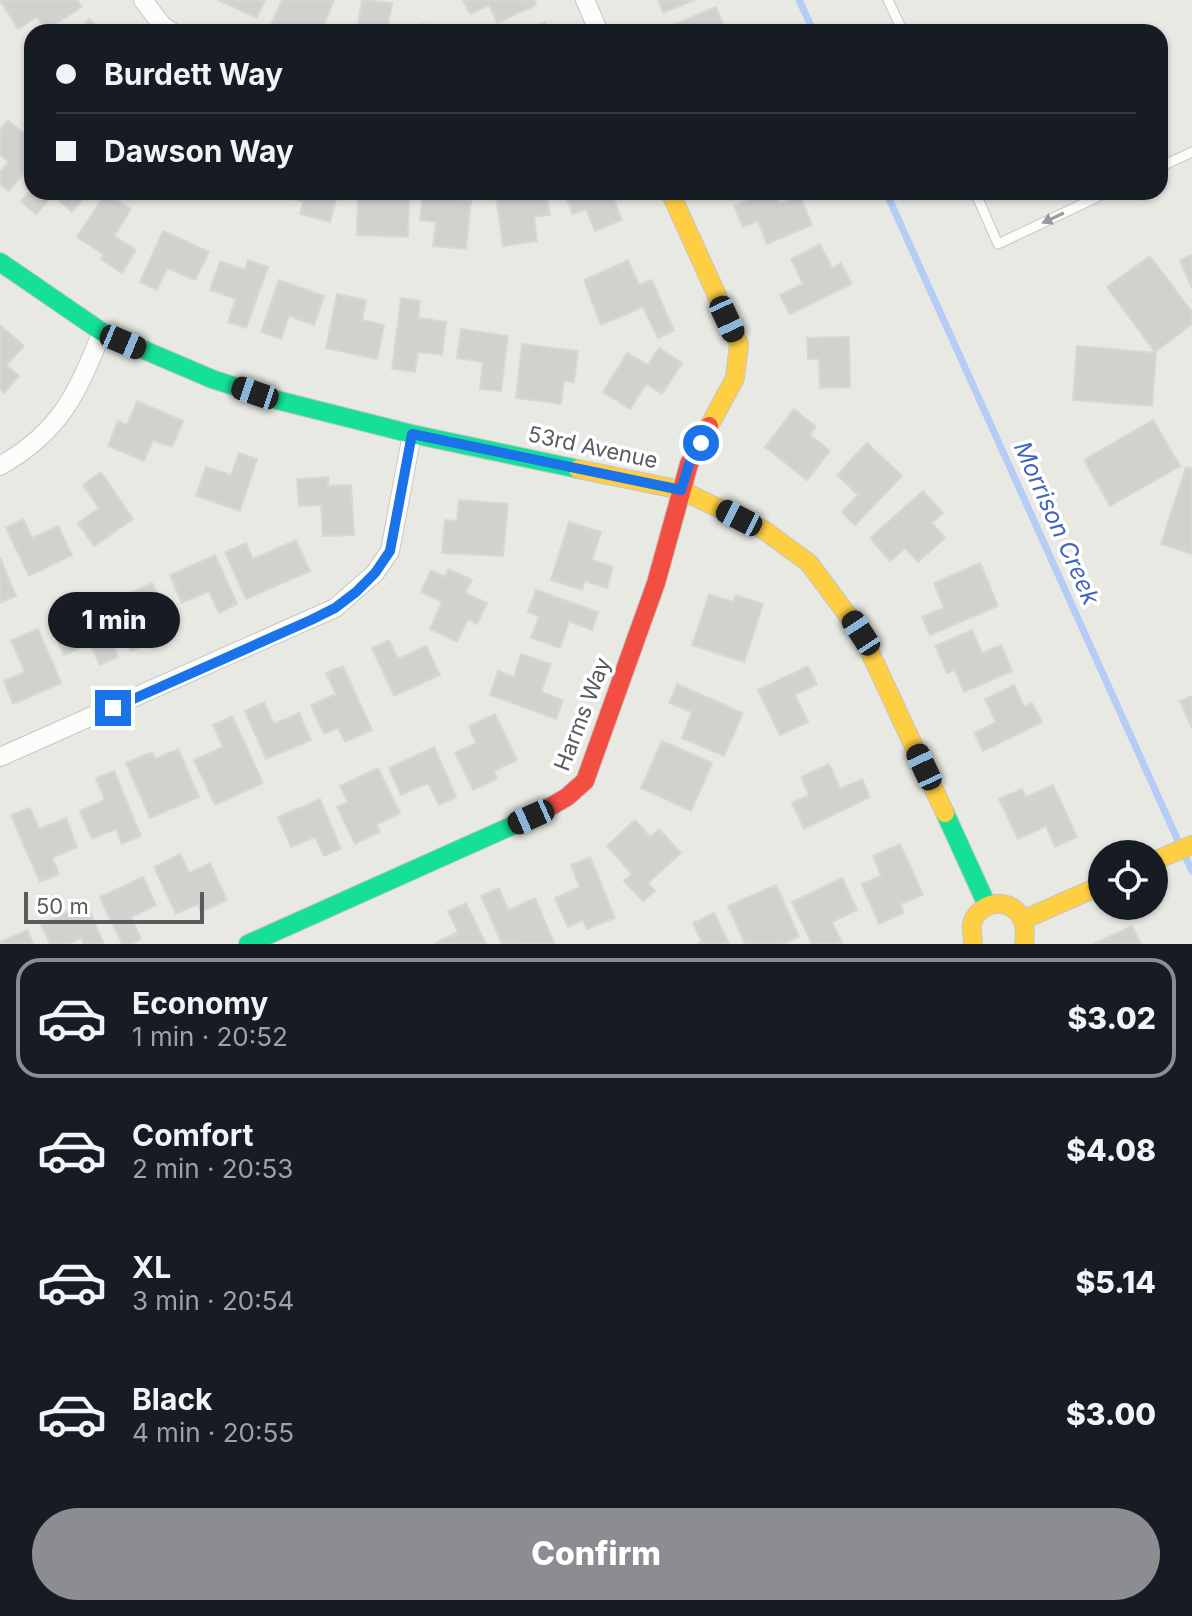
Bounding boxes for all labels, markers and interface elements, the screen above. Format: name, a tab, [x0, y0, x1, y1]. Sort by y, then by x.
text: Burdett Way	[104, 56, 283, 92]
text: Dawson Way	[104, 133, 294, 169]
one-way arrow	[1042, 211, 1065, 225]
car	[706, 292, 748, 346]
car	[96, 322, 150, 362]
car	[228, 374, 282, 412]
street label: 53rd Avenue	[526, 421, 660, 473]
route start	[683, 425, 719, 461]
water label: Morrison Creek	[1008, 437, 1106, 610]
car	[712, 496, 766, 540]
callout: 1 min	[47, 592, 179, 648]
text: 1 min	[81, 604, 147, 635]
car	[838, 606, 884, 660]
street label: Harms Way	[548, 654, 616, 774]
route end	[95, 690, 131, 726]
car	[903, 740, 945, 794]
car	[504, 796, 558, 838]
map controls	[1088, 840, 1168, 920]
button: locate	[1088, 840, 1168, 920]
scale bar	[24, 888, 204, 924]
text: 50 m	[36, 893, 89, 919]
icon: car	[36, 982, 108, 1054]
text: Economy	[132, 985, 268, 1021]
text: $3.02	[1068, 1000, 1156, 1036]
text: 1 min · 20:52	[132, 1021, 288, 1052]
icon: car	[36, 1114, 108, 1186]
text: Comfort	[132, 1117, 253, 1153]
text: $4.08	[1066, 1132, 1156, 1168]
text: 2 min · 20:53	[132, 1153, 293, 1184]
icon: car	[36, 1246, 108, 1318]
text: XL	[132, 1249, 171, 1285]
text: $5.14	[1076, 1264, 1156, 1300]
text: 3 min · 20:54	[132, 1285, 294, 1316]
icon: car	[36, 1378, 108, 1450]
text: Black	[132, 1381, 212, 1417]
text: $3.00	[1066, 1396, 1156, 1432]
text: 4 min · 20:55	[132, 1417, 294, 1448]
button: Confirm	[32, 1508, 1160, 1600]

